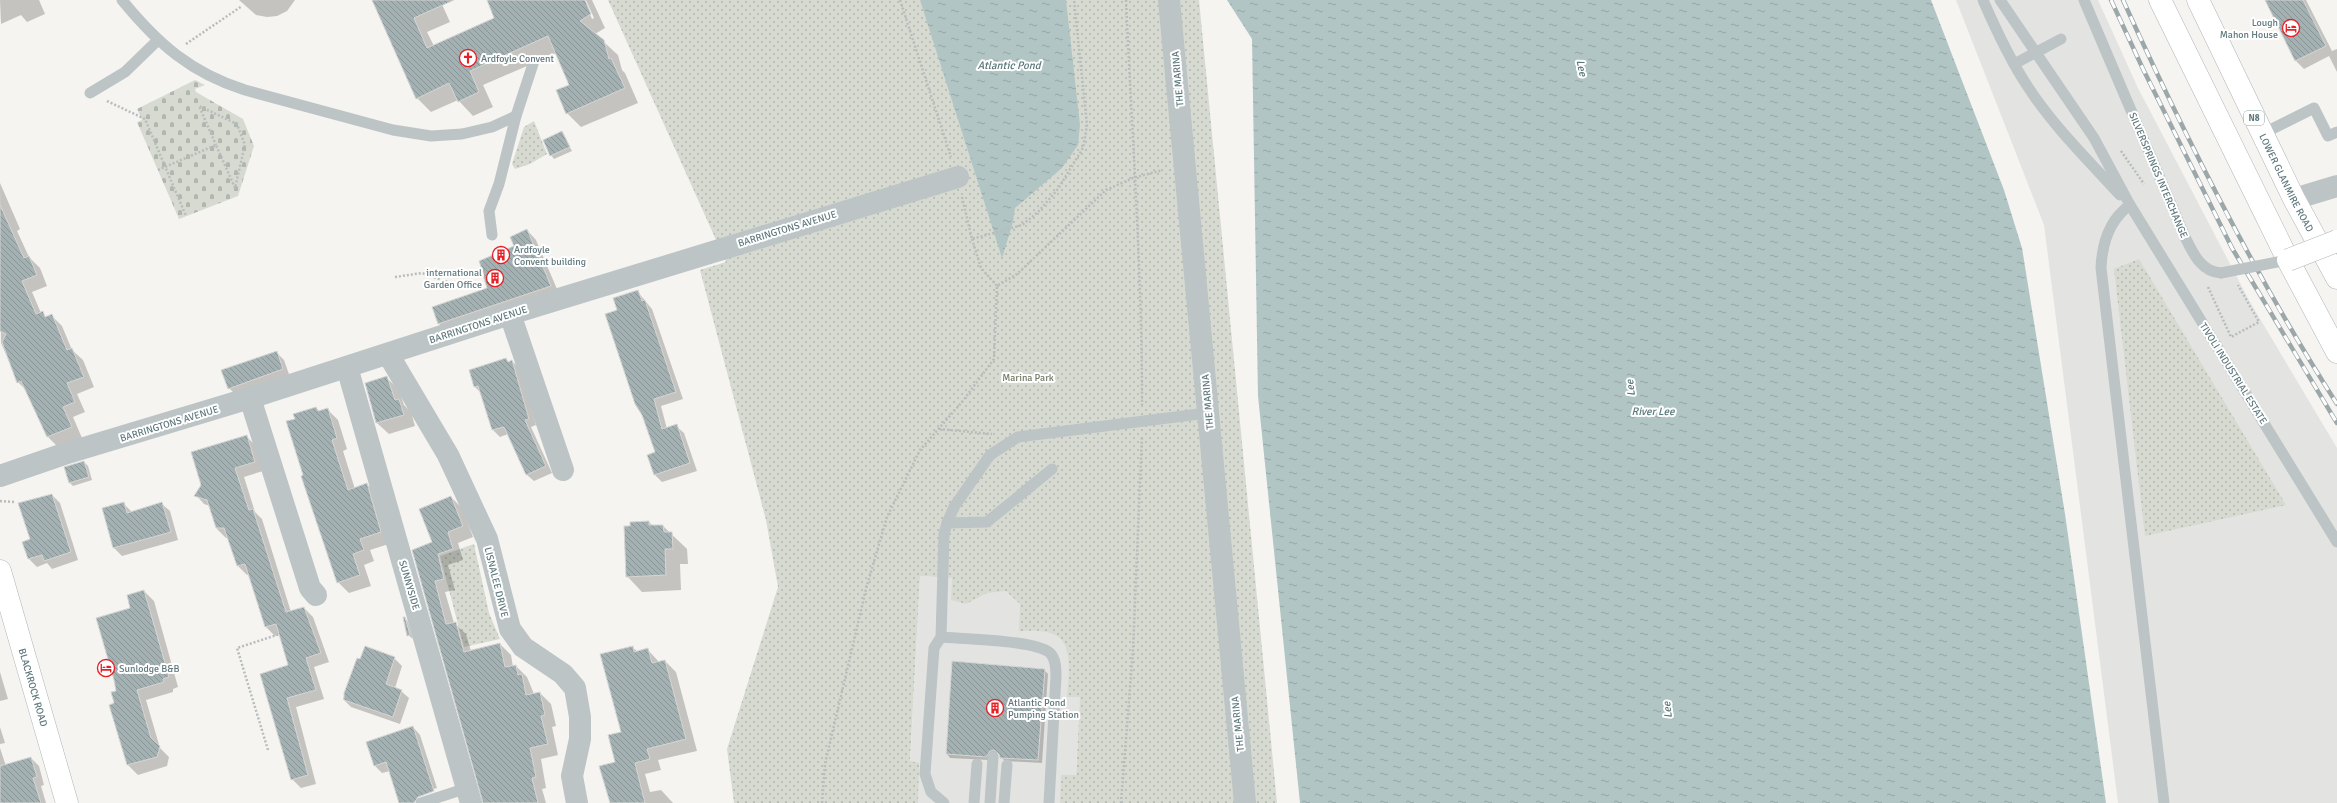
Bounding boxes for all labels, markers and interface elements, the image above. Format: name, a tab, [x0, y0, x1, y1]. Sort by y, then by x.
place label: Lough Mahon House	[2220, 17, 2278, 41]
hotel icon: Lough Mahon House	[2281, 18, 2301, 38]
church icon: Ardfoyle Convent	[458, 48, 478, 68]
street label: THE MARINA	[1170, 51, 1186, 107]
place label: Ardfoyle Convent	[481, 53, 554, 65]
water label: Atlantic Pond	[977, 59, 1042, 72]
water label: Lee	[1573, 59, 1590, 78]
street label: SILVERSPRINGS INTERCHANGE	[2126, 111, 2190, 240]
road number: N8	[2244, 111, 2264, 125]
street label: LOWER GLANMIRE ROAD	[2256, 132, 2316, 234]
street label: BARRINGTONS AVENUE	[737, 208, 838, 250]
place label: Ardfoyle Convent building	[514, 244, 586, 268]
building icon: Ardfoyle Convent building	[491, 245, 511, 265]
place label: international Garden Office	[424, 267, 482, 291]
building icon: international Garden Office	[485, 268, 505, 288]
street label: BARRINGTONS AVENUE	[428, 303, 529, 346]
street label: TIVOLI INDUSTRIAL ESTATE	[2197, 321, 2269, 427]
park label: Marina Park	[1002, 372, 1054, 384]
street label: THE MARINA	[1200, 374, 1216, 430]
water label: Lee	[1623, 378, 1638, 397]
street label: BARRINGTONS AVENUE	[119, 403, 220, 445]
water label: River Lee	[1632, 405, 1675, 418]
street label: LISNALEE DRIVE	[481, 546, 511, 619]
street label: SUNNYSIDE	[396, 559, 422, 612]
street label: BLACKROCK ROAD	[16, 647, 50, 728]
hotel icon: Sunlodge B&B	[96, 658, 116, 678]
place label: Sunlodge B&B	[119, 663, 180, 675]
street label: THE MARINA	[1229, 696, 1247, 752]
place label: Atlantic Pond Pumping Station	[1008, 697, 1079, 721]
building icon: Atlantic Pond Pumping Station	[985, 698, 1005, 718]
water label: Lee	[1660, 700, 1675, 719]

